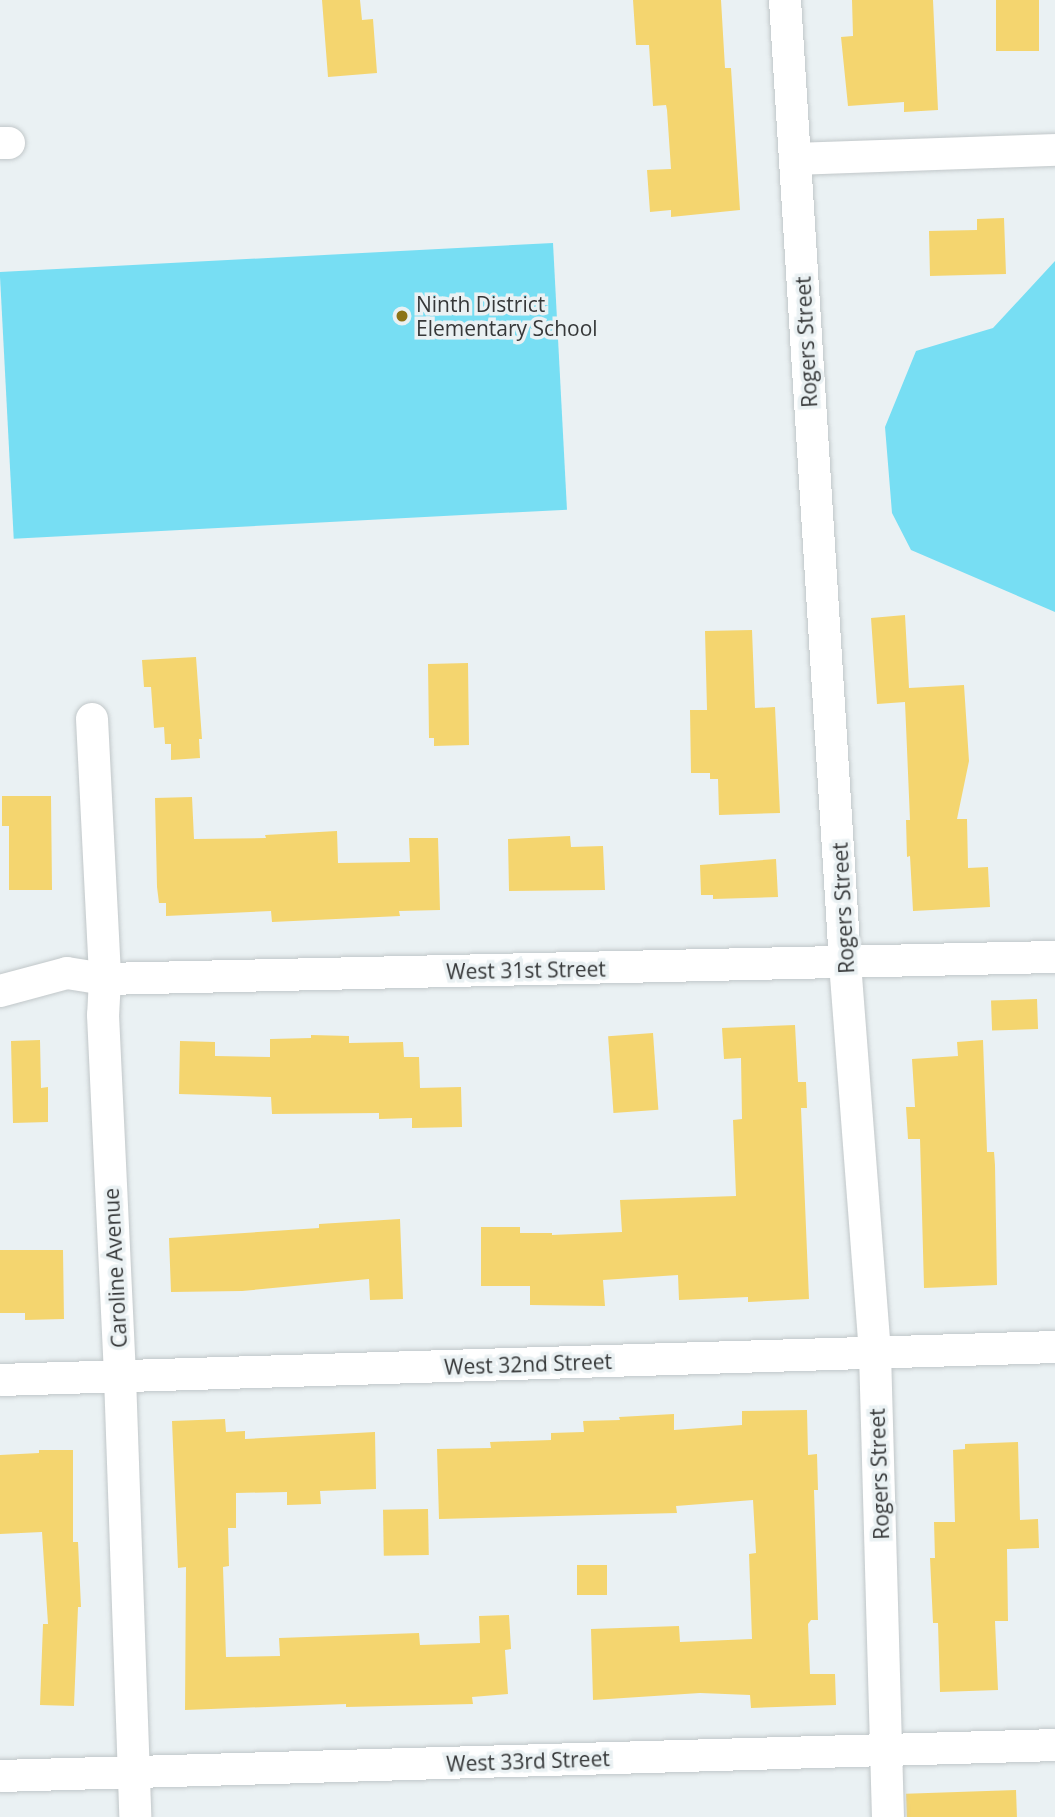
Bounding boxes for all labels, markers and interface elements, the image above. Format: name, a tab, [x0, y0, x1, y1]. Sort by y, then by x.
street label: Rogers Street	[790, 276, 822, 408]
place label: Ninth District Elementary School	[416, 291, 598, 341]
marker: Ninth District Elementary School	[394, 308, 410, 324]
street label: Rogers Street	[827, 842, 859, 974]
street label: West 31st Street	[446, 956, 606, 984]
street label: Caroline Avenue	[98, 1187, 132, 1349]
street label: West 32nd Street	[444, 1348, 612, 1380]
street label: Rogers Street	[864, 1408, 894, 1540]
street label: West 33rd Street	[446, 1746, 610, 1776]

